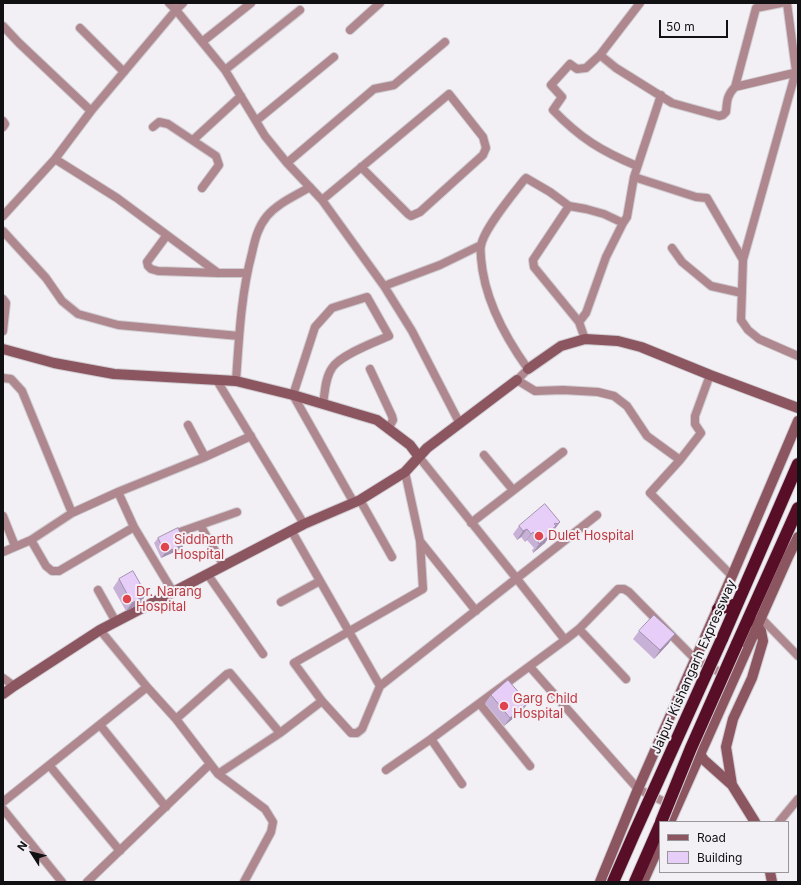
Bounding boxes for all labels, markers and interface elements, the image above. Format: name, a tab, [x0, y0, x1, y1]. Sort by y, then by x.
scale bar	[661, 12, 730, 38]
text: 50 m	[666, 19, 695, 34]
place label: Dulet Hospital	[548, 528, 634, 544]
marker: Dulet Hospital	[533, 530, 545, 542]
place label: Siddharth Hospital	[174, 532, 233, 563]
marker: Siddharth Hospital	[159, 541, 171, 553]
street label: Jaipur Kishangarh Expressway	[648, 577, 740, 757]
place label: Dr. Narang Hospital	[136, 584, 202, 615]
marker: Dr. Narang Hospital	[121, 593, 133, 605]
place label: Garg Child Hospital	[513, 691, 578, 722]
marker: Garg Child Hospital	[498, 700, 510, 712]
legend	[659, 821, 789, 873]
text: Road	[697, 830, 726, 845]
north arrow	[12, 833, 52, 873]
text: N	[14, 838, 30, 853]
text: Building	[697, 850, 742, 865]

